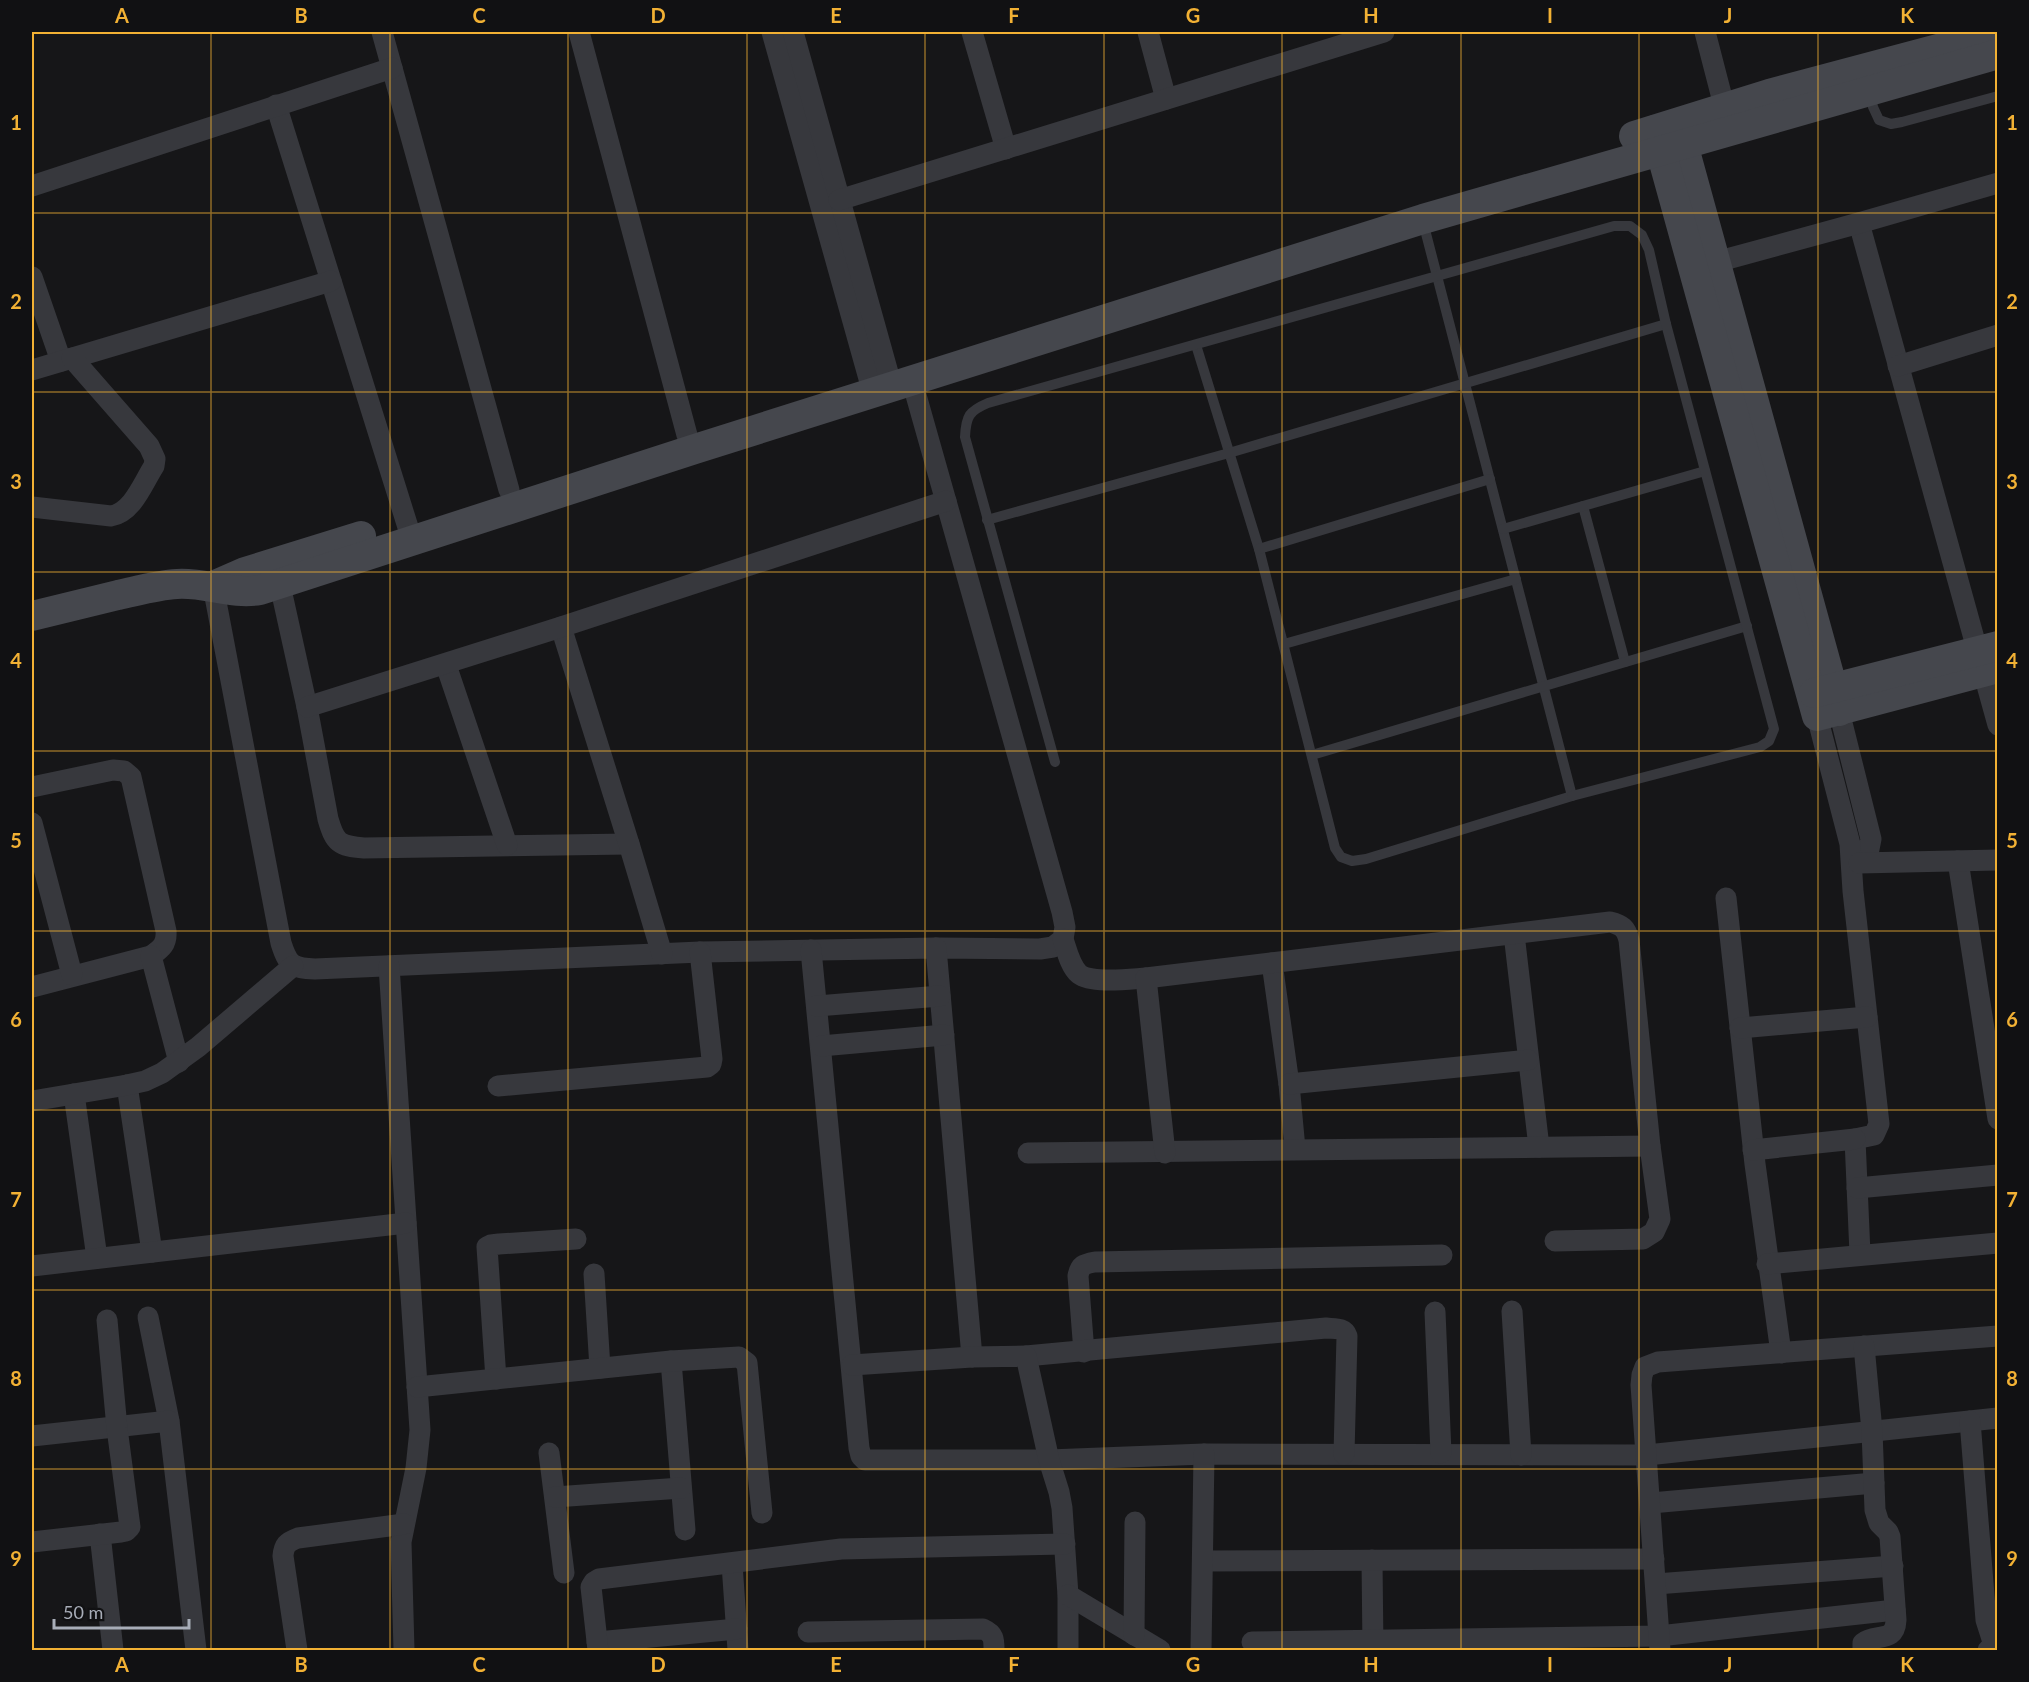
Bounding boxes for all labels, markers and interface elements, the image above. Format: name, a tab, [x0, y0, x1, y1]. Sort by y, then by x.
text: A	[114, 3, 129, 27]
text: B	[294, 3, 308, 27]
text: C	[472, 3, 486, 27]
text: D	[650, 3, 666, 27]
text: E	[830, 3, 842, 27]
text: F	[1008, 3, 1020, 27]
text: G	[1186, 3, 1200, 27]
text: H	[1363, 3, 1379, 27]
text: I	[1547, 3, 1553, 27]
text: J	[1724, 3, 1732, 27]
text: K	[1900, 3, 1914, 27]
text: 1	[10, 110, 22, 134]
text: 1	[2006, 110, 2018, 134]
text: 2	[10, 289, 22, 313]
text: 2	[2006, 289, 2018, 313]
text: 3	[10, 469, 22, 493]
text: 3	[2006, 469, 2018, 493]
text: 4	[10, 648, 22, 672]
text: 4	[2006, 648, 2018, 672]
text: 5	[10, 828, 22, 852]
text: 5	[2006, 828, 2018, 852]
text: 6	[10, 1007, 22, 1031]
text: 6	[2006, 1007, 2018, 1031]
text: 7	[10, 1187, 22, 1211]
text: 7	[2006, 1187, 2018, 1211]
text: 8	[10, 1366, 22, 1390]
text: 8	[2006, 1366, 2018, 1390]
text: 9	[10, 1546, 22, 1570]
text: 9	[2006, 1546, 2018, 1570]
scale bar	[54, 1592, 189, 1630]
text: 50 m	[63, 1601, 103, 1623]
text: A	[114, 1652, 129, 1676]
text: B	[294, 1652, 308, 1676]
text: C	[472, 1652, 486, 1676]
text: D	[650, 1652, 666, 1676]
text: E	[830, 1652, 842, 1676]
text: F	[1008, 1652, 1020, 1676]
text: G	[1186, 1652, 1200, 1676]
text: H	[1363, 1652, 1379, 1676]
text: I	[1547, 1652, 1553, 1676]
text: J	[1724, 1652, 1732, 1676]
text: K	[1900, 1652, 1914, 1676]

